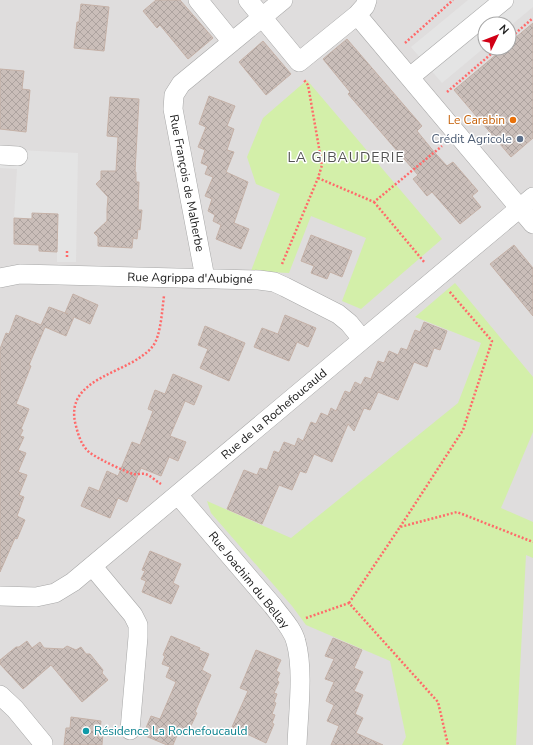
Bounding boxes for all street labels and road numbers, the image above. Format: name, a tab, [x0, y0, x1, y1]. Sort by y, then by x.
street label: Rue François de Malherbe	[166, 113, 208, 253]
street label: Rue Agrippa d'Aubigné	[127, 269, 253, 287]
street label: Rue de la Rochefoucauld	[218, 365, 330, 463]
street label: Rue Joachim du Bellay	[205, 528, 294, 633]

